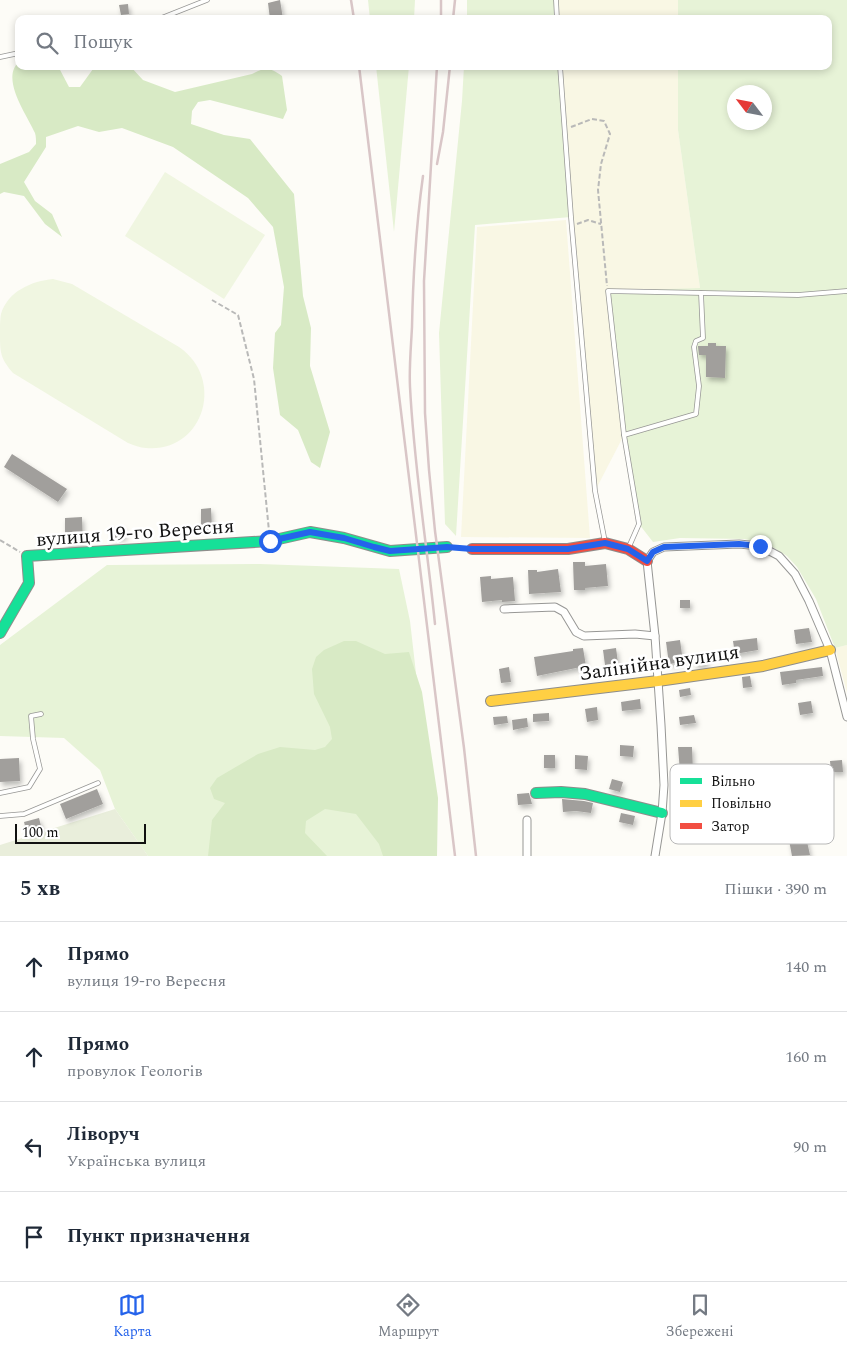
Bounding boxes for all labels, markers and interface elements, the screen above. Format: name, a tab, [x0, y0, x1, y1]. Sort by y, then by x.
search box	[15, 15, 832, 70]
text: Пошук	[73, 28, 133, 57]
icon: search	[33, 29, 61, 57]
north arrow	[727, 85, 772, 130]
street label: вулиця 19-го Вересня	[35, 511, 235, 555]
route start	[259, 530, 282, 553]
route end	[749, 535, 772, 558]
street label: Залінійна вулиця	[577, 637, 741, 689]
legend	[670, 764, 834, 844]
text: Вільно	[711, 771, 755, 792]
text: Повільно	[711, 793, 771, 814]
text: Затор	[711, 816, 749, 837]
scale bar	[15, 821, 146, 844]
text: 100 m	[22, 822, 59, 843]
text: 5 хв	[20, 873, 60, 905]
text: Пішки · 390 m	[724, 877, 827, 901]
text: Прямо	[67, 940, 129, 969]
icon: ahead	[20, 953, 48, 981]
text: 140 m	[785, 955, 827, 979]
text: вулиця 19-го Вересня	[67, 969, 226, 993]
text: Прямо	[67, 1030, 129, 1059]
icon: ahead	[20, 1043, 48, 1071]
text: 160 m	[785, 1045, 827, 1069]
text: провулок Геологів	[67, 1059, 203, 1083]
text: Ліворуч	[67, 1120, 140, 1149]
icon: left	[20, 1133, 48, 1161]
text: 90 m	[793, 1135, 827, 1159]
text: Українська вулиця	[67, 1149, 206, 1173]
text: Пункт призначення	[67, 1222, 250, 1251]
icon: arrive	[20, 1223, 48, 1251]
tab: Карта	[113, 1291, 152, 1342]
tab: Маршрут	[378, 1291, 439, 1342]
tab: Збережені	[665, 1291, 734, 1342]

